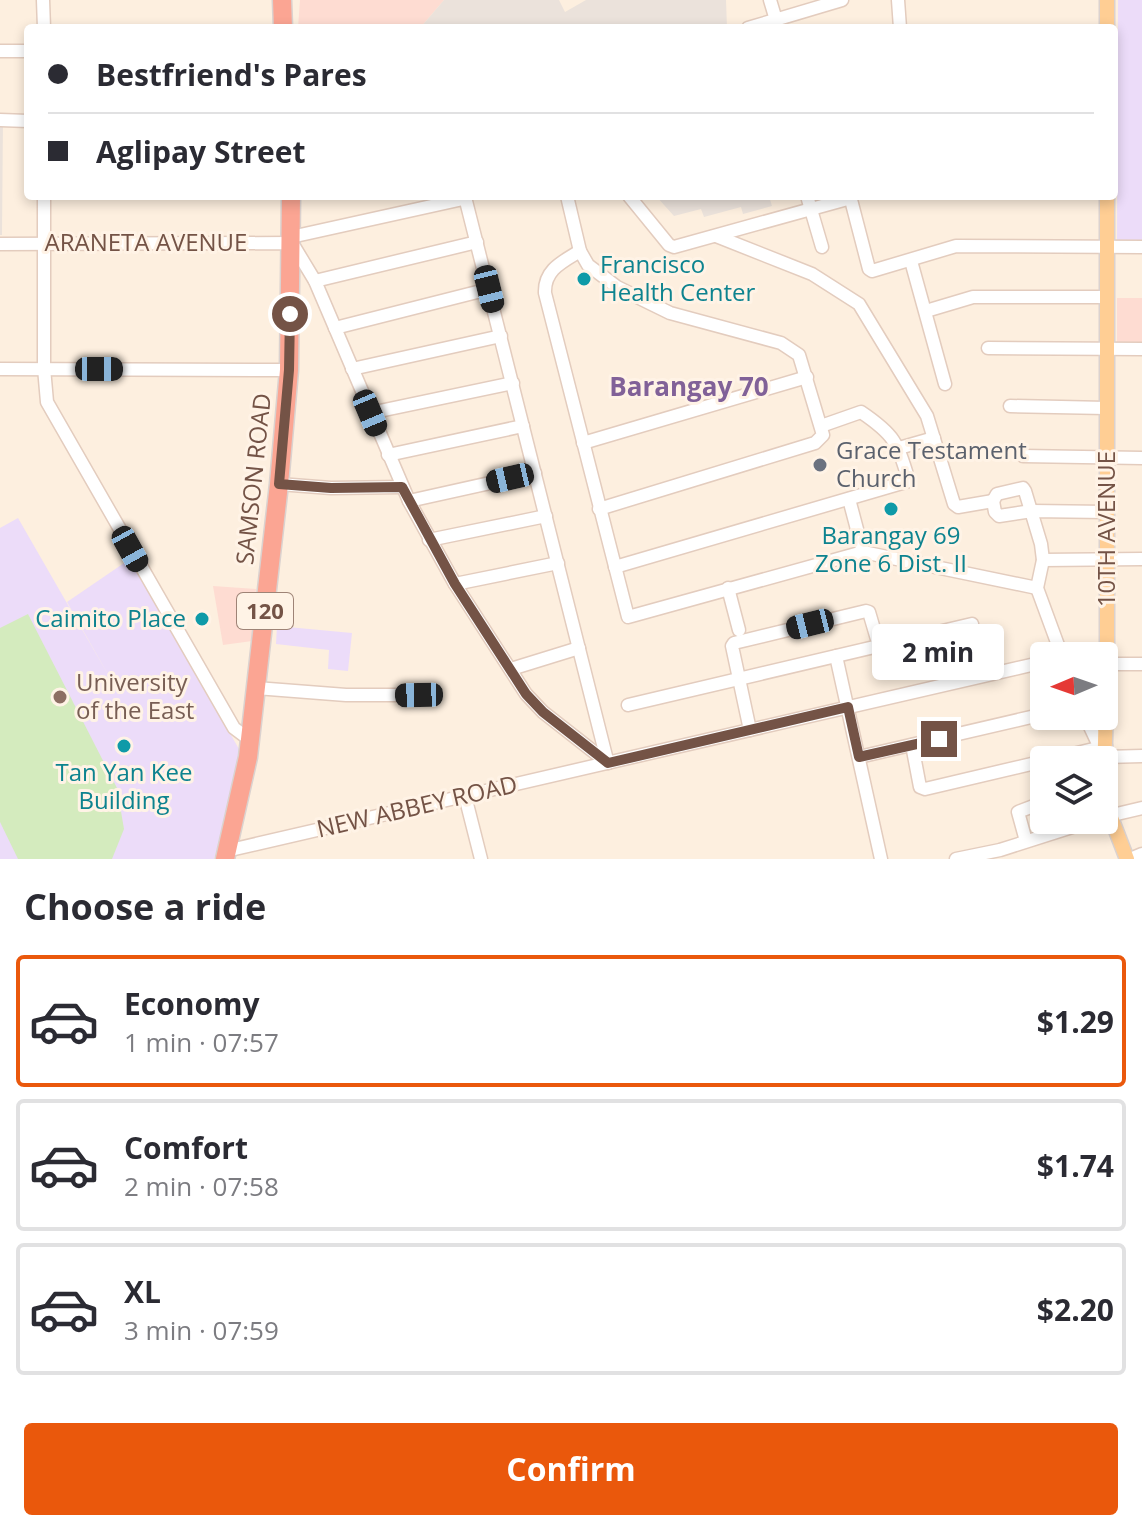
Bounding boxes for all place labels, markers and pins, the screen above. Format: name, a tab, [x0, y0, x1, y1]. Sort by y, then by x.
place label: Francisco Health Center	[600, 247, 755, 308]
marker: Francisco Health Center	[575, 270, 593, 288]
place label: Grace Testament Church	[836, 433, 1027, 494]
marker: Grace Testament Church	[811, 456, 829, 474]
marker: Barangay 69 Zone 6 Dist. II	[882, 500, 900, 518]
place label: Barangay 69 Zone 6 Dist. II	[815, 518, 967, 579]
place label: Caimito Place	[35, 601, 186, 634]
marker: Caimito Place	[193, 610, 211, 628]
place label: University of the East	[76, 665, 194, 726]
marker: University of the East	[51, 688, 69, 706]
marker: Tan Yan Kee Building	[115, 737, 133, 755]
place label: Tan Yan Kee Building	[56, 755, 192, 816]

